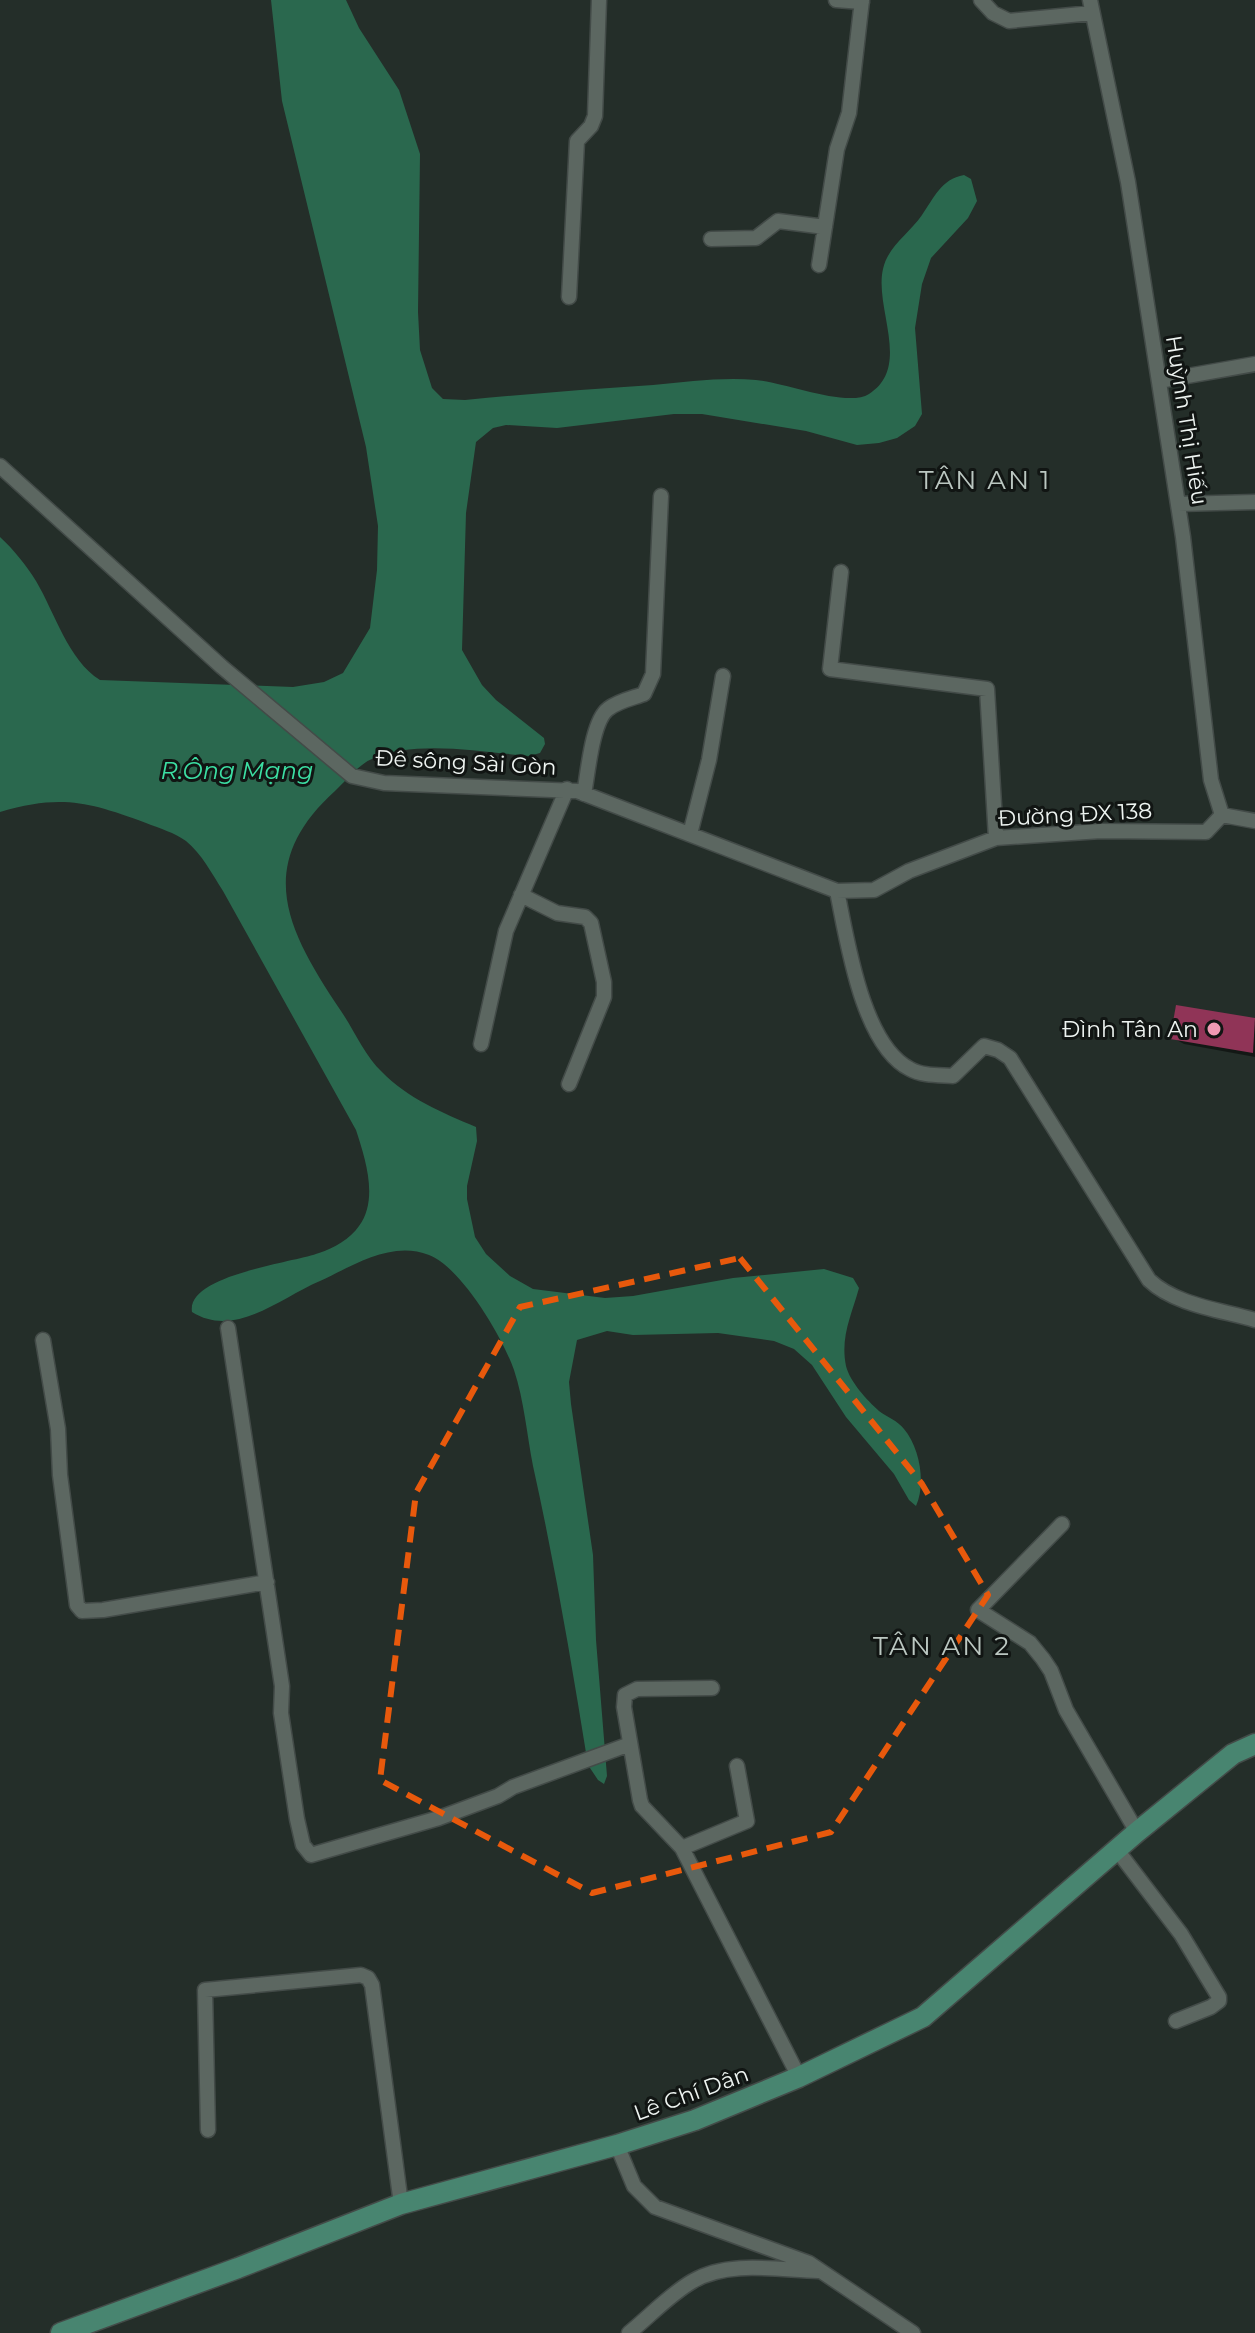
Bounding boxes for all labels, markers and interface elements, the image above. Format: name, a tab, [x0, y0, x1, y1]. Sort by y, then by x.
street label: Huỳnh Thị Hiếu	[1160, 333, 1213, 507]
district label: TÂN AN 1	[919, 464, 1051, 496]
street label: Đê sông Sài Gòn	[375, 744, 557, 781]
water label: R.Ông Mạng	[161, 756, 313, 785]
street label: Đường ĐX 138	[997, 797, 1153, 832]
place label: Đình Tân An	[1062, 1016, 1198, 1043]
marker: Đình Tân An	[1205, 1020, 1223, 1038]
district label: TÂN AN 2	[873, 1630, 1011, 1662]
street label: Lê Chí Dân	[630, 2060, 752, 2127]

